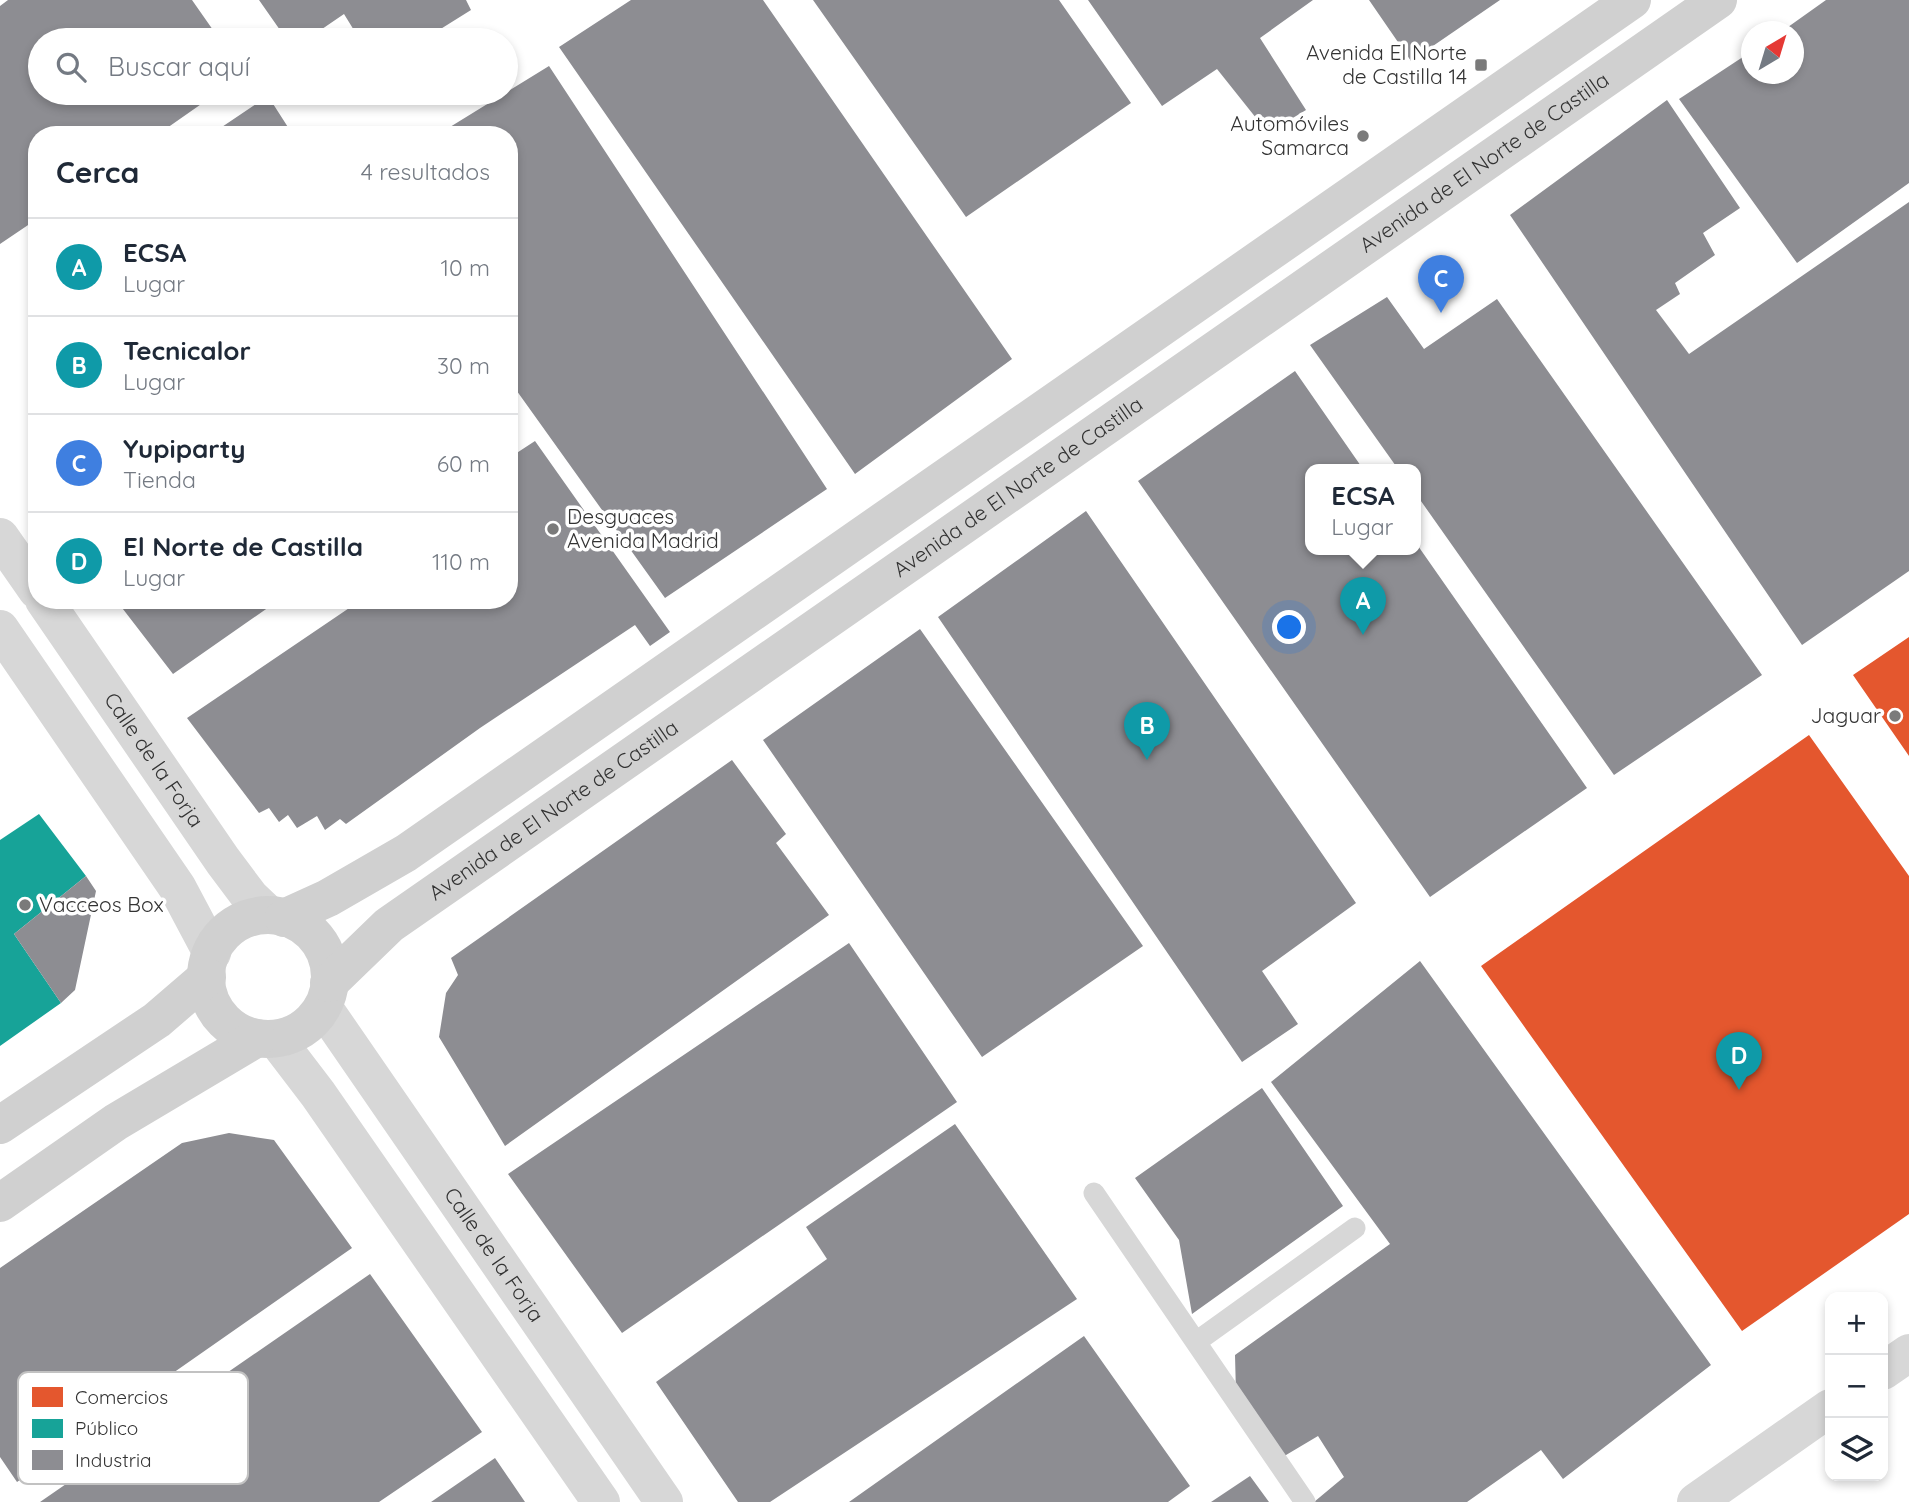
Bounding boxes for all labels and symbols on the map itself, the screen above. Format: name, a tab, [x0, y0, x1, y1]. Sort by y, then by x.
north arrow	[1741, 21, 1804, 84]
place label: Avenida El Norte de Castilla 14	[1306, 39, 1467, 89]
marker: Avenida El Norte de Castilla 14	[1473, 57, 1489, 73]
street label: Avenida de El Norte de Castilla	[1354, 66, 1614, 258]
place label: Automóviles Samarca	[1230, 110, 1349, 160]
marker: Automóviles Samarca	[1355, 128, 1371, 144]
pin: C	[1418, 255, 1464, 313]
street label: Avenida de El Norte de Castilla	[888, 390, 1147, 582]
place label: Desguaces Avenida Madrid	[567, 503, 719, 553]
marker: Desguaces Avenida Madrid	[545, 521, 561, 537]
pin: A	[1340, 577, 1386, 635]
your location	[1272, 610, 1306, 644]
street label: Calle de la Forja	[99, 687, 210, 832]
pin: B	[1124, 702, 1170, 760]
place label: Jaguar	[1811, 702, 1881, 728]
marker: Jaguar	[1887, 708, 1903, 724]
street label: Avenida de El Norte de Castilla	[423, 714, 683, 905]
place label: Vacceos Box	[39, 891, 164, 917]
marker: Vacceos Box	[17, 897, 33, 913]
pin: D	[1716, 1032, 1762, 1090]
street label: Calle de la Forja	[439, 1182, 550, 1327]
legend	[18, 1372, 248, 1484]
text: Comercios	[75, 1385, 168, 1409]
text: Público	[75, 1416, 138, 1440]
text: Industria	[75, 1448, 152, 1472]

